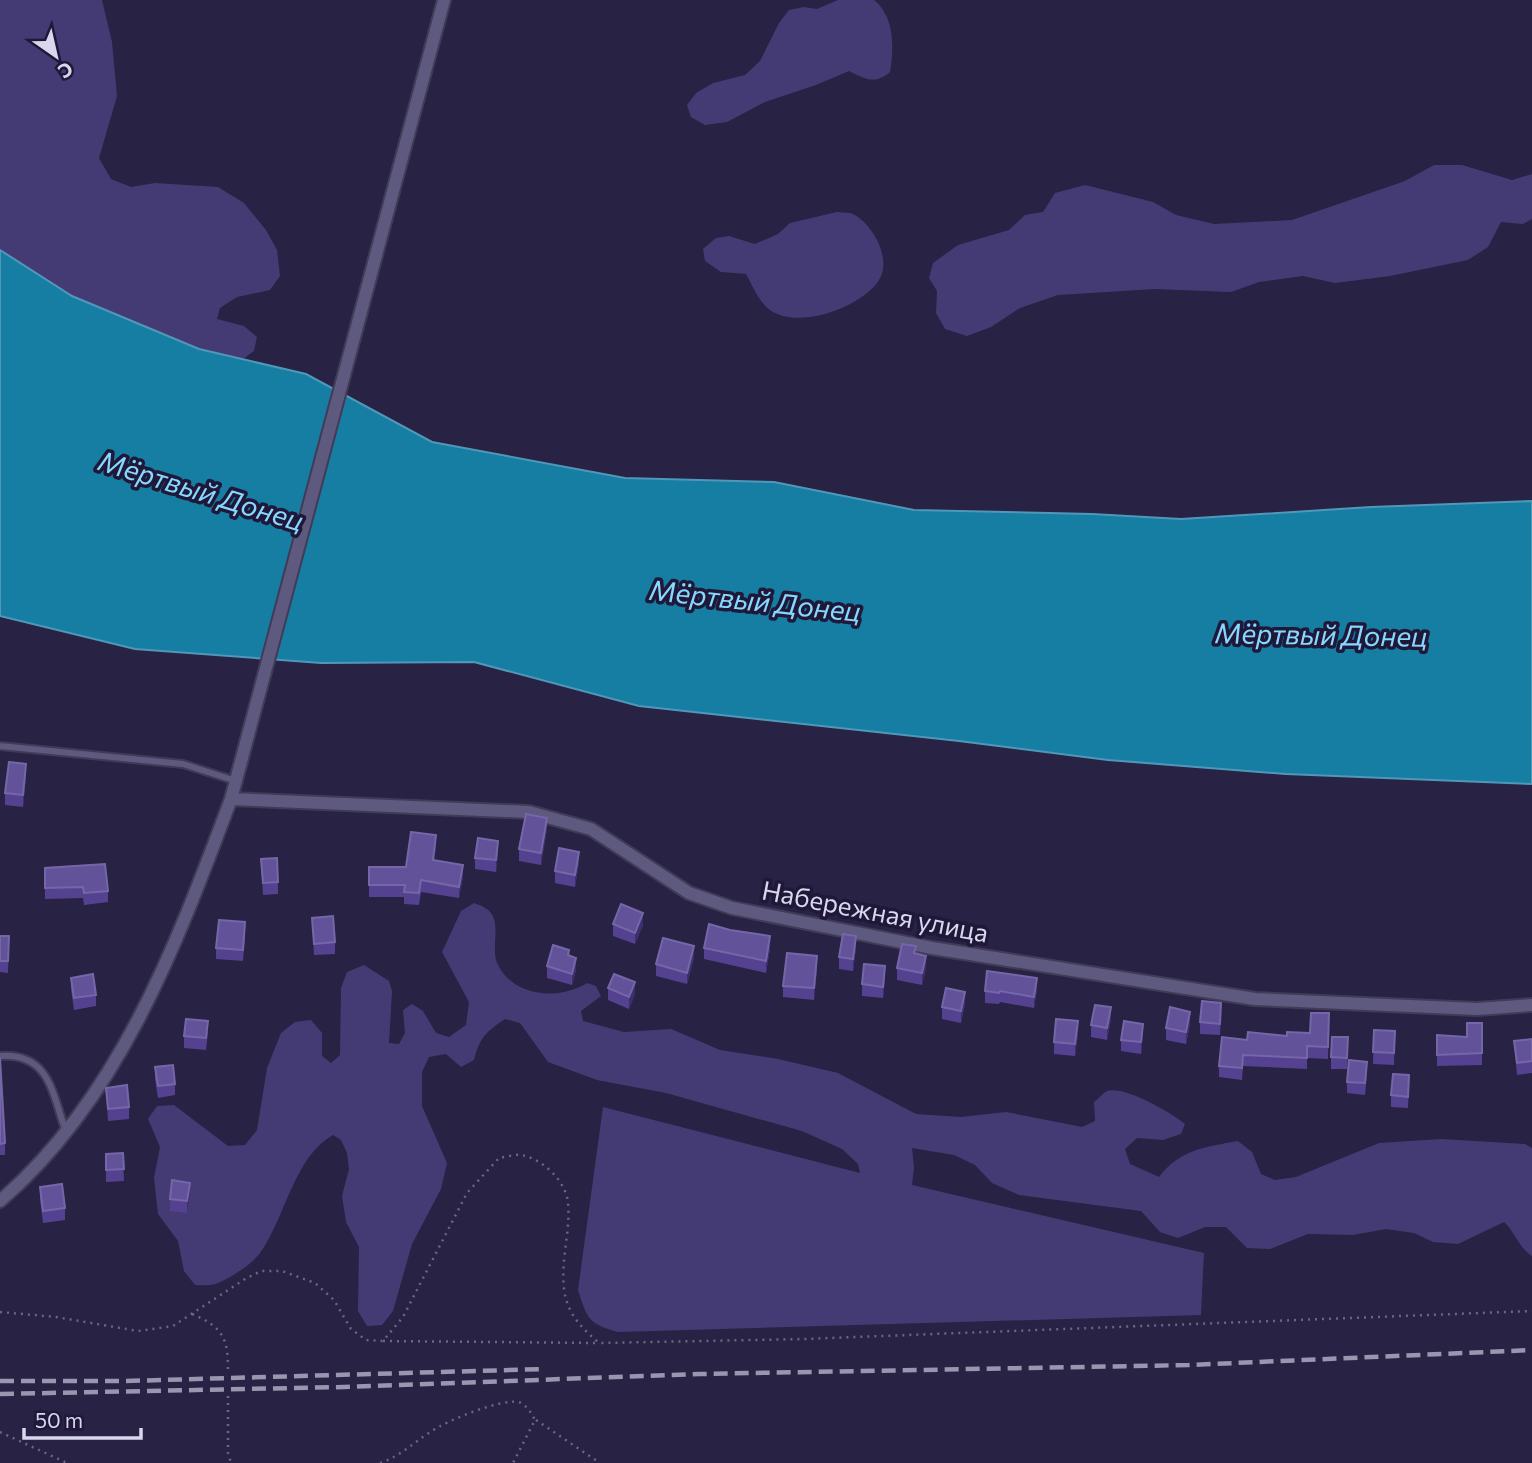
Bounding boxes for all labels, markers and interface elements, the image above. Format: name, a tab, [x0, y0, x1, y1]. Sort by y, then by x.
north arrow	[21, 21, 91, 91]
text: С	[54, 57, 78, 84]
water label: Мёртвый Донец	[95, 443, 308, 537]
water label: Мёртвый Донец	[647, 572, 863, 628]
water label: Мёртвый Донец	[1214, 615, 1428, 653]
street label: Набережная улица	[759, 873, 991, 948]
scale bar	[24, 1396, 142, 1440]
text: 50 m	[35, 1407, 83, 1432]

